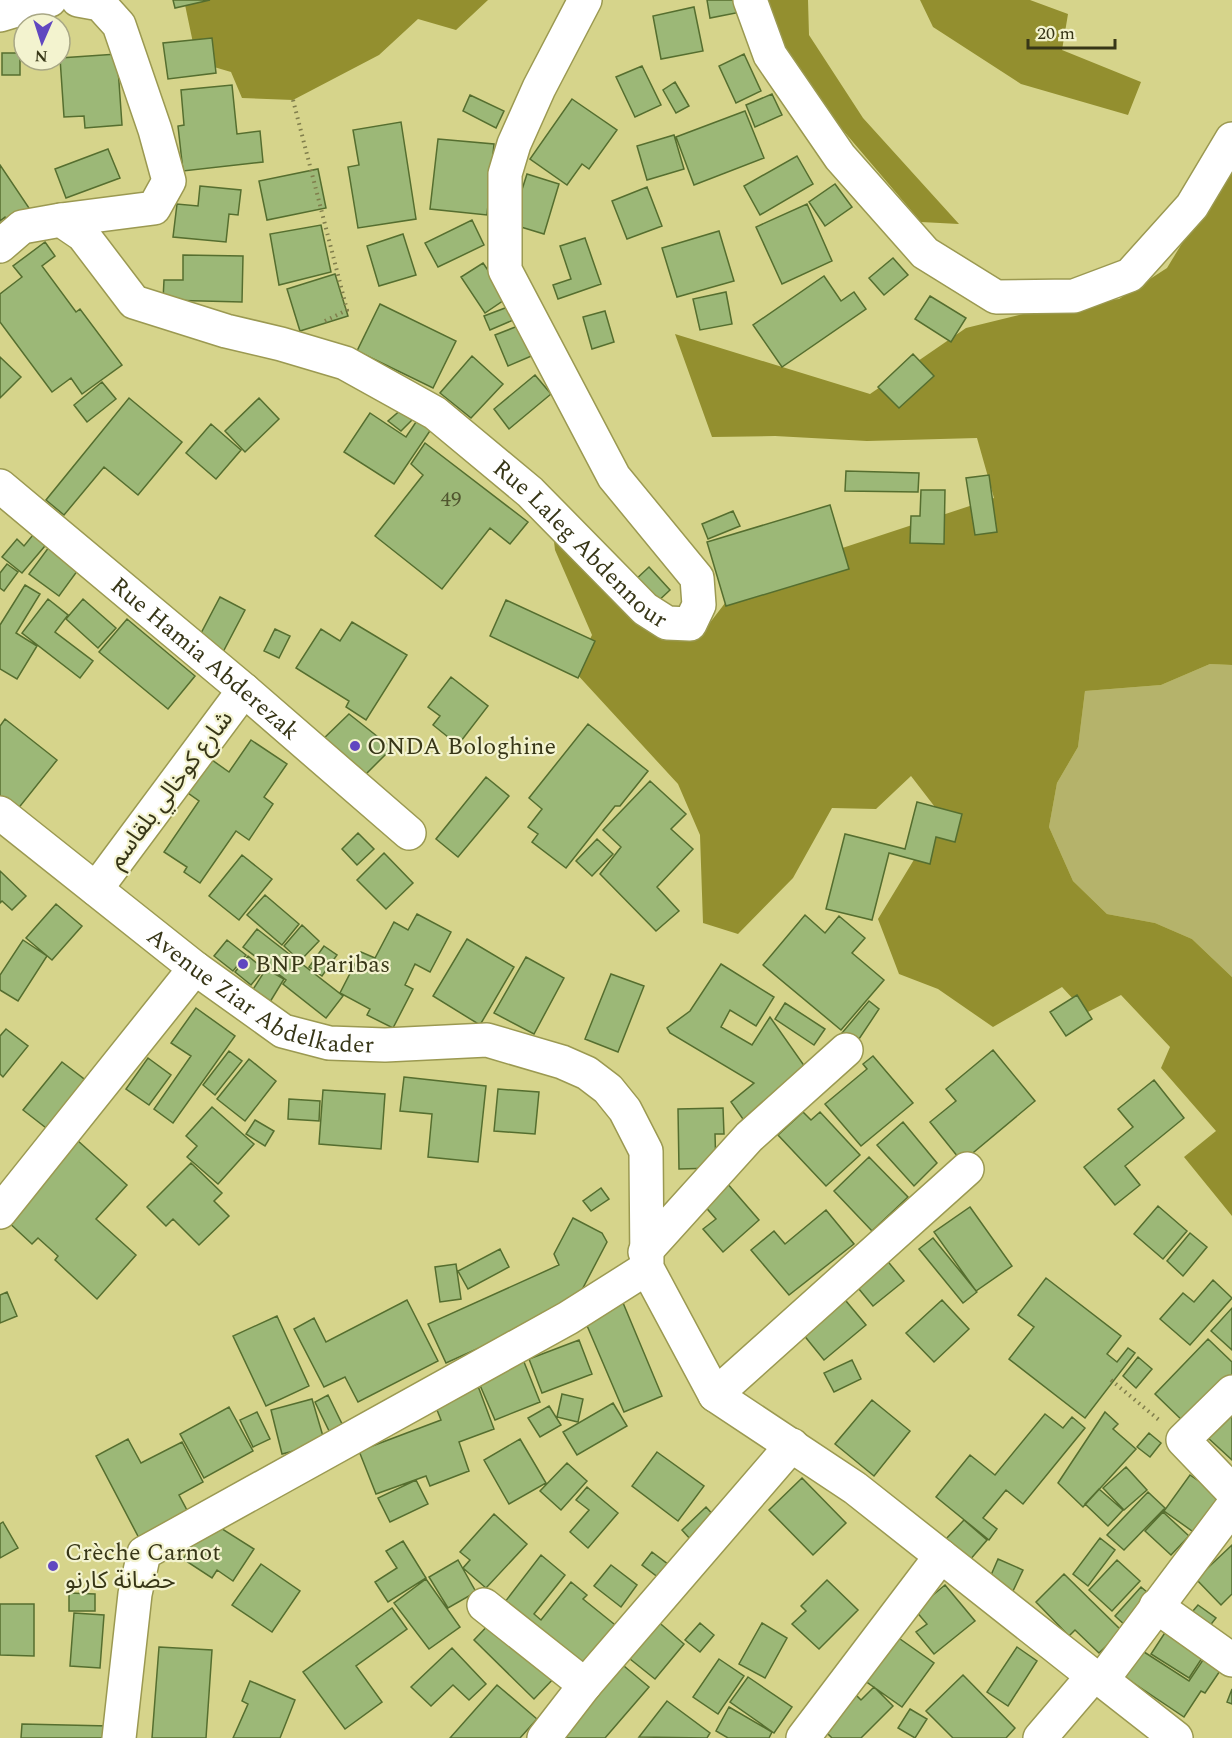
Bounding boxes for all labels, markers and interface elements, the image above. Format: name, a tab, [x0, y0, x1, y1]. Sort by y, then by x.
north arrow	[12, 12, 72, 72]
scale bar	[1028, 12, 1115, 50]
text: 20 m	[1037, 20, 1075, 47]
text: N	[34, 44, 48, 68]
street label: Rue Laleg Abdennour	[484, 451, 674, 638]
house number: 49	[441, 484, 462, 516]
street label: Rue Hamia Abderezak	[102, 569, 307, 749]
street label: شارع كوخالي بلقاسم	[99, 703, 242, 876]
place label: ONDA Bologhine	[367, 729, 556, 765]
marker: ONDA Bologhine	[348, 739, 362, 753]
street label: Avenue Ziar Abdelkader	[138, 919, 375, 1064]
place label: BNP Paribas	[255, 947, 390, 983]
marker: BNP Paribas	[236, 957, 250, 971]
place label: Crèche Carnot حضانة كارنو	[65, 1535, 221, 1599]
marker: Crèche Carnot حضانة كارنو	[46, 1559, 60, 1573]

